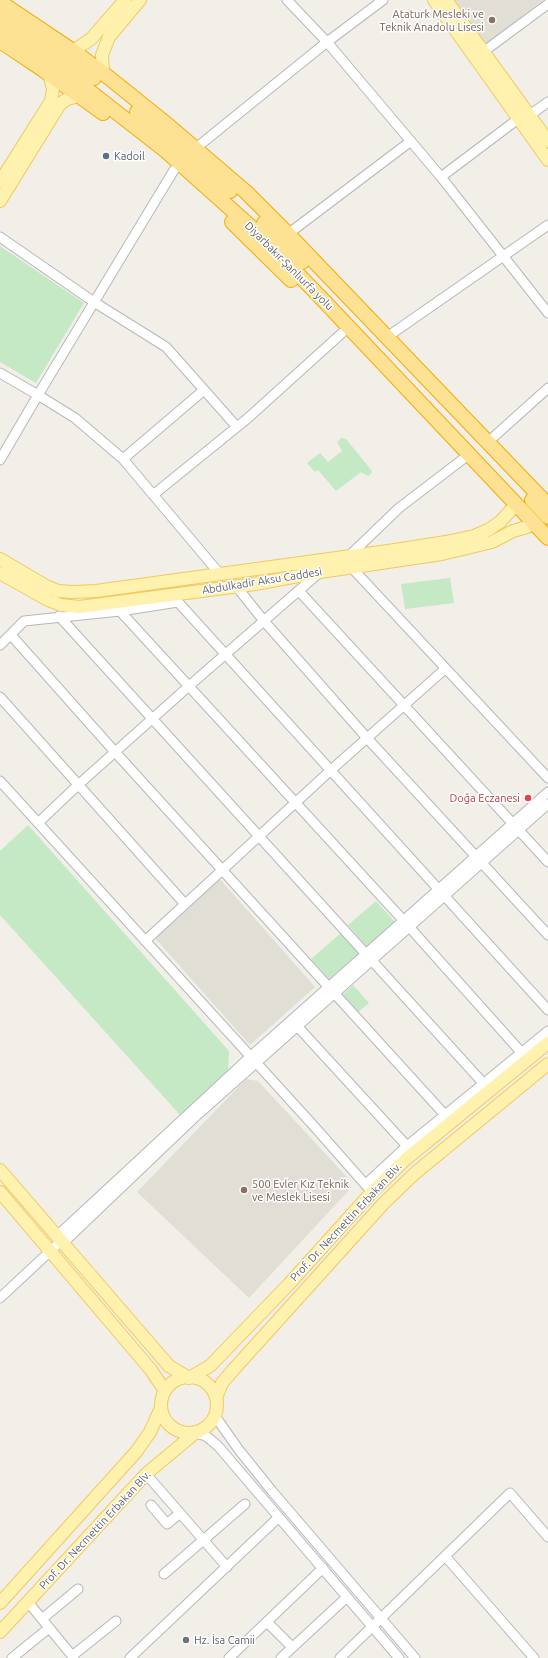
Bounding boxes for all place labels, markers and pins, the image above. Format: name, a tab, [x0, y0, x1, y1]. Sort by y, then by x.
place label: Ataturk Mesleki ve Teknik Anadolu Lisesi	[380, 7, 484, 33]
marker: Ataturk Mesleki ve Teknik Anadolu Lisesi	[487, 15, 497, 25]
place label: Kadoil	[114, 149, 145, 163]
marker: Kadoil	[101, 151, 111, 161]
place label: Doğa Eczanesi	[450, 791, 520, 805]
marker: Doğa Eczanesi	[523, 793, 533, 803]
place label: 500 Evler Kız Teknik ve Meslek Lisesi	[252, 1177, 349, 1203]
marker: 500 Evler Kız Teknik ve Meslek Lisesi	[239, 1185, 249, 1195]
place label: Hz. İsa Camii	[194, 1633, 255, 1647]
marker: Hz. İsa Camii	[181, 1635, 191, 1645]

